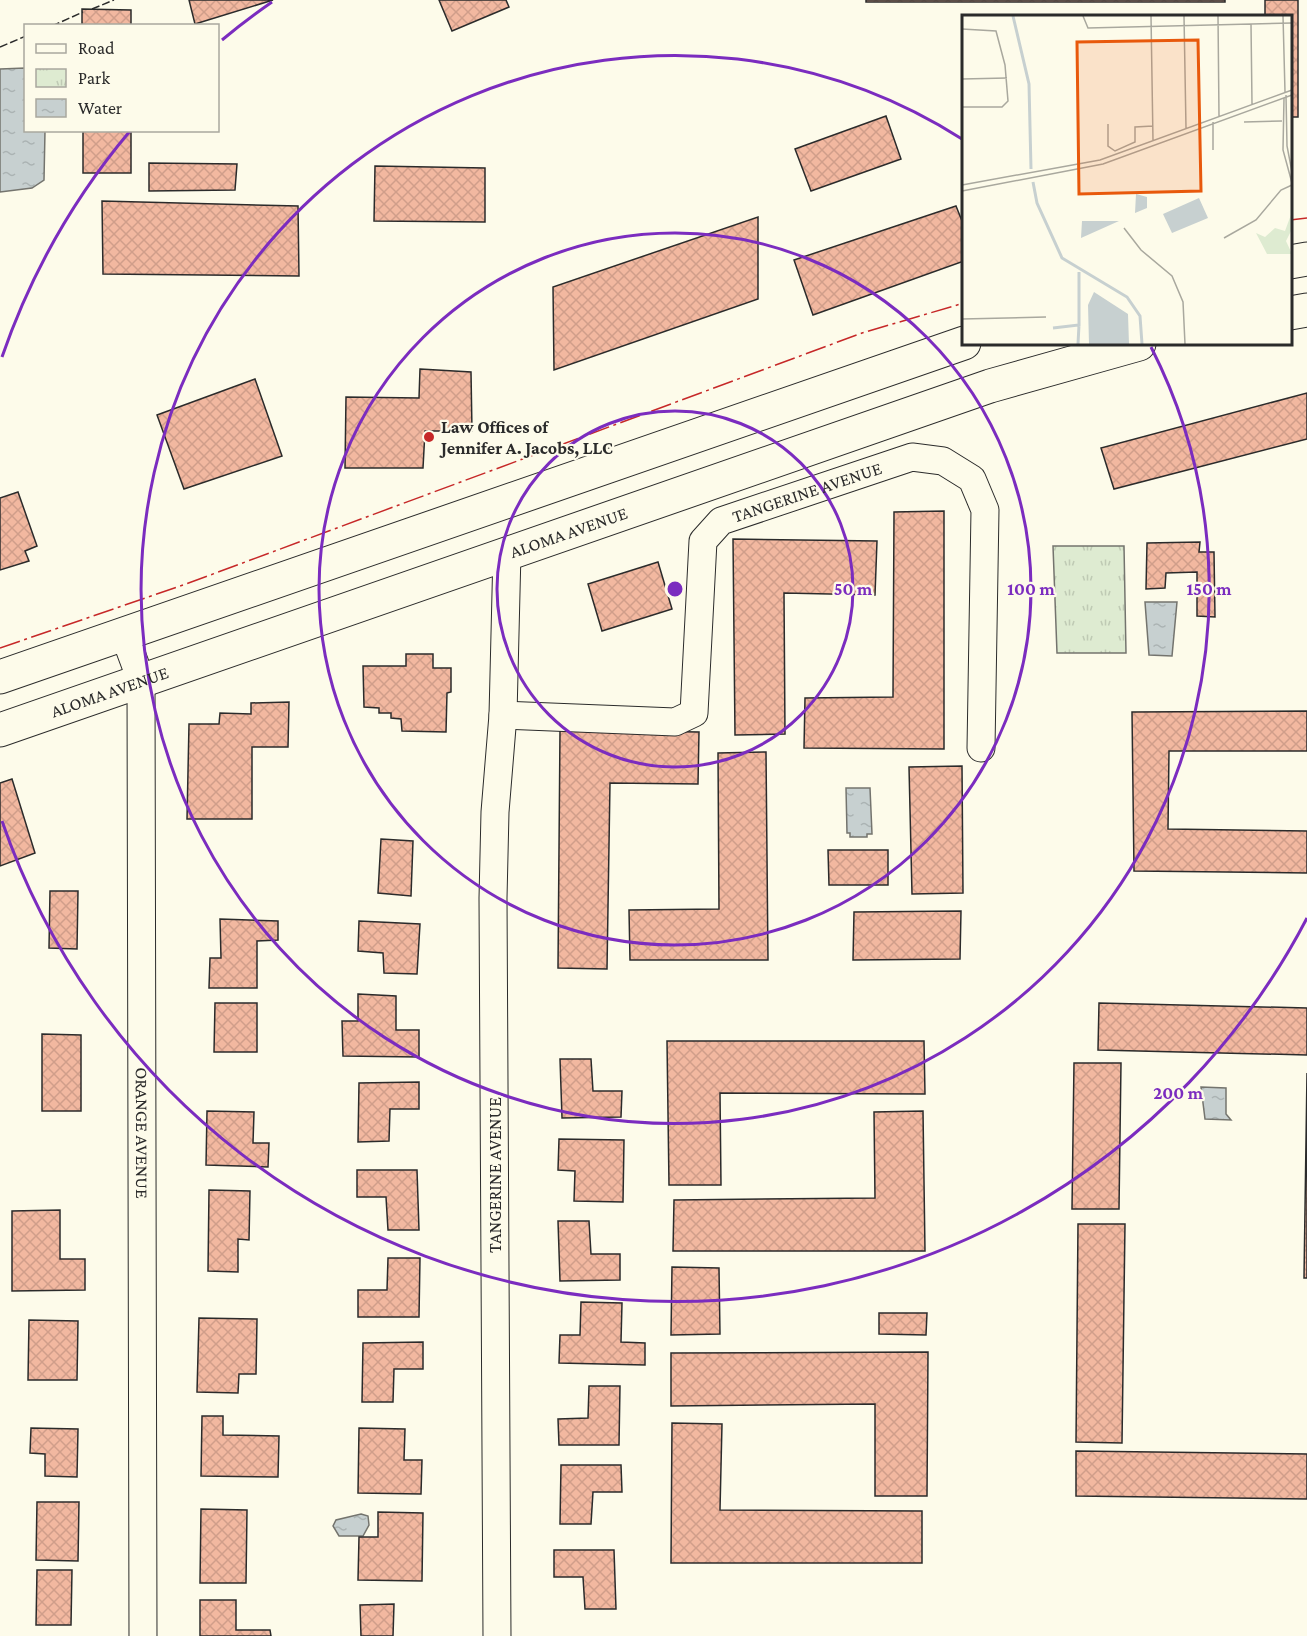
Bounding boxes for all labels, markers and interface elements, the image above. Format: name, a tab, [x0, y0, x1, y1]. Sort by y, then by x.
inset map	[962, 15, 1292, 345]
legend	[24, 24, 219, 132]
text: Road	[78, 38, 115, 58]
text: Park	[78, 68, 110, 88]
text: Water	[78, 98, 123, 118]
place label: Law Offices of Jennifer A. Jacobs, LLC	[439, 417, 613, 458]
marker: Law Offices of Jennifer A. Jacobs, LLC	[422, 430, 436, 444]
street label: TANGERINE AVENUE	[730, 458, 884, 526]
street label: ALOMA AVENUE	[507, 503, 630, 562]
centre of rings	[665, 579, 685, 599]
text: 50 m	[834, 579, 873, 599]
text: 100 m	[1007, 579, 1055, 599]
text: 150 m	[1186, 579, 1232, 599]
street label: ALOMA AVENUE	[48, 662, 171, 722]
street label: ORANGE AVENUE	[132, 1067, 152, 1199]
text: 200 m	[1153, 1083, 1204, 1103]
street label: TANGERINE AVENUE	[485, 1097, 505, 1253]

